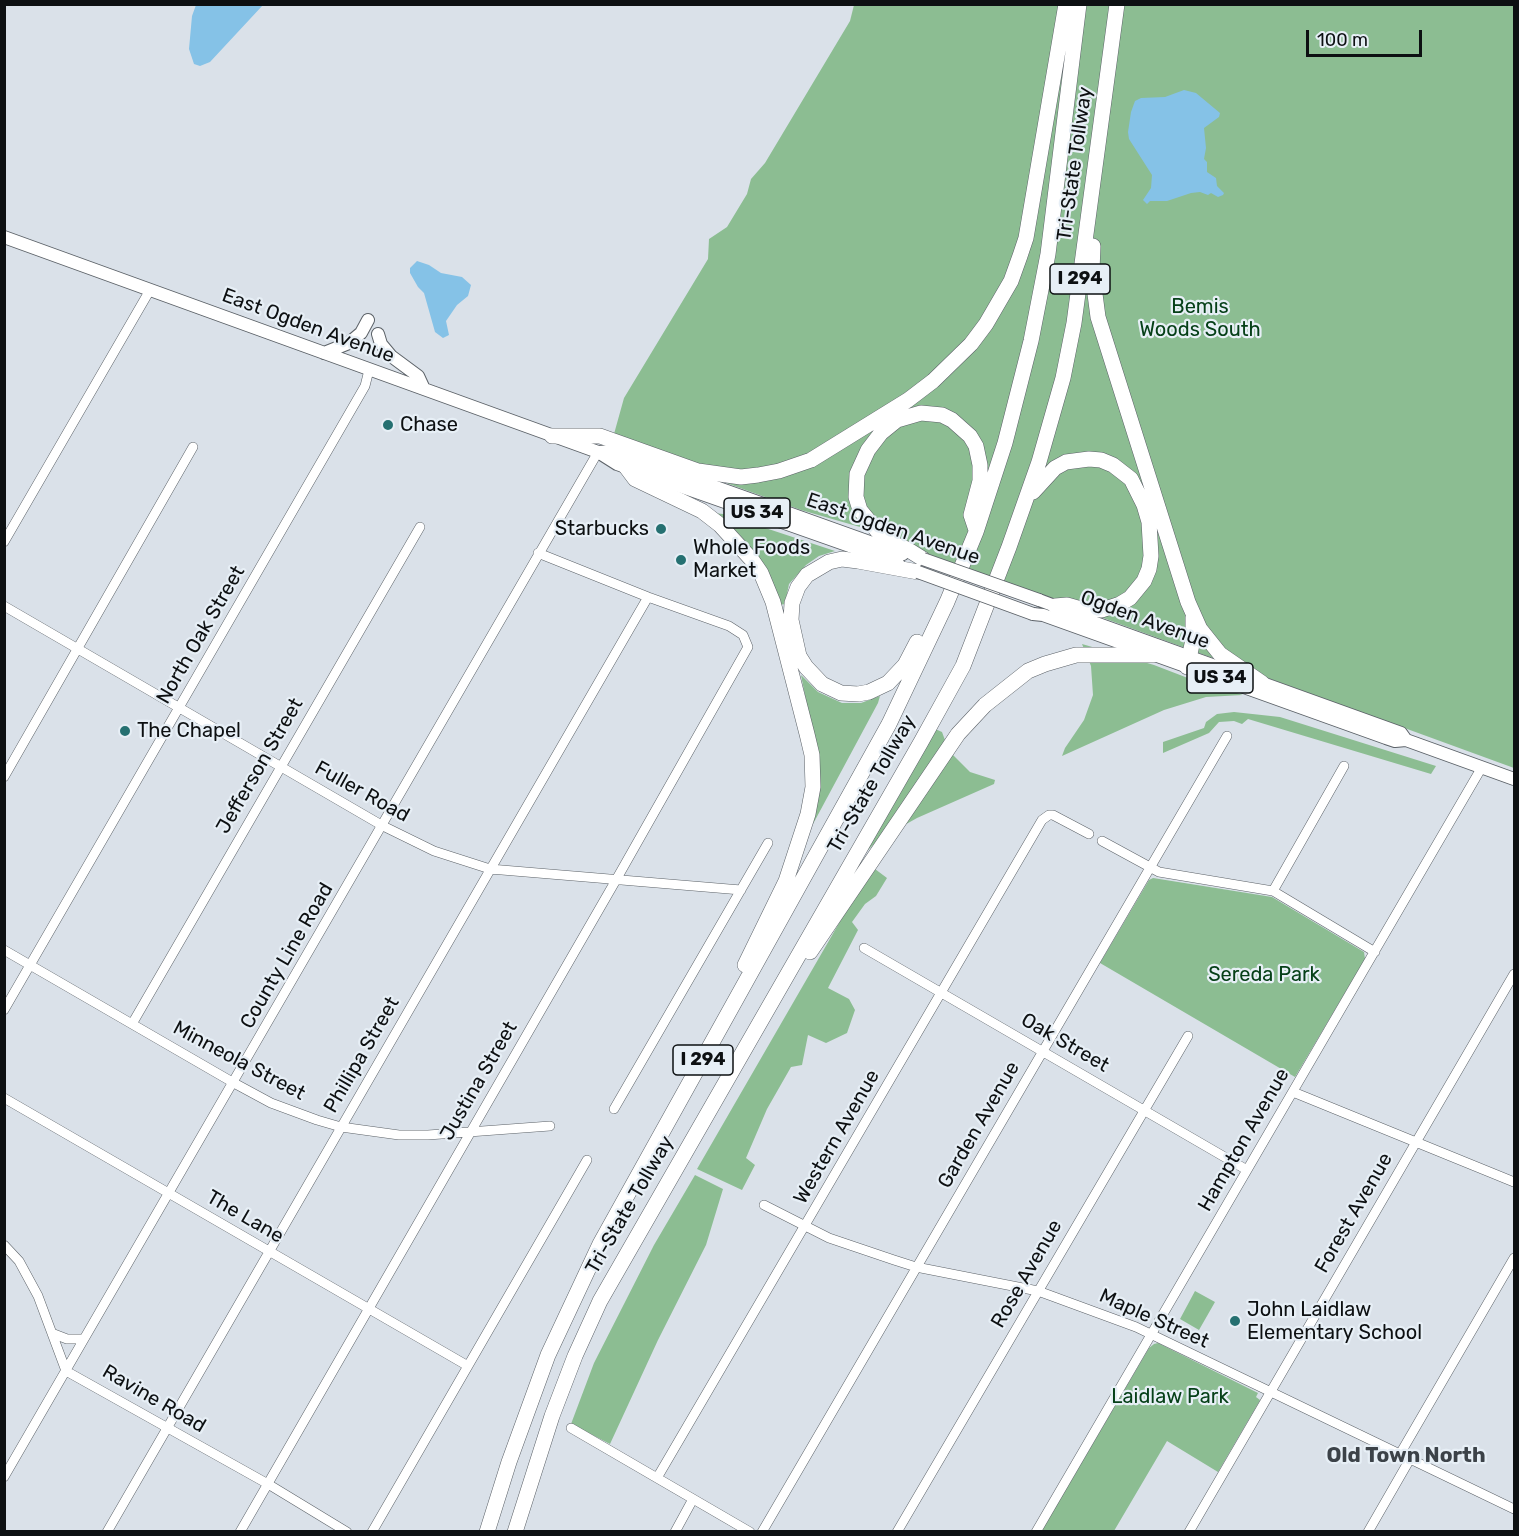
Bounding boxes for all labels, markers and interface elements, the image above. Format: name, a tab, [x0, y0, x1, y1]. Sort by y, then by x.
scale bar	[1309, 18, 1424, 56]
text: 100 m	[1317, 29, 1368, 51]
street label: Tri-State Tollway	[1052, 85, 1098, 243]
road number: I 294	[1050, 264, 1110, 294]
street label: East Ogden Avenue	[219, 284, 397, 368]
park label: Bemis Woods South	[1139, 295, 1261, 342]
place label: Chase	[400, 413, 458, 437]
marker: Chase	[381, 418, 395, 432]
street label: East Ogden Avenue	[803, 488, 983, 570]
road number: US 34	[724, 498, 790, 528]
place label: Starbucks	[555, 517, 649, 541]
marker: Starbucks	[654, 522, 668, 536]
place label: Whole Foods Market	[693, 536, 810, 583]
marker: Whole Foods Market	[674, 553, 688, 567]
street label: North Oak Street	[152, 562, 250, 708]
street label: Ogden Avenue	[1077, 586, 1213, 654]
road number: US 34	[1187, 663, 1253, 693]
street label: Jefferson Street	[211, 694, 309, 838]
street label: Tri-State Tollway	[823, 711, 921, 857]
place label: The Chapel	[137, 719, 241, 743]
marker: The Chapel	[118, 724, 132, 738]
street label: Fuller Road	[311, 756, 413, 828]
street label: County Line Road	[236, 879, 338, 1033]
park label: Sereda Park	[1208, 963, 1320, 987]
street label: Phillipa Street	[319, 993, 405, 1117]
street label: Oak Street	[1017, 1008, 1113, 1078]
street label: Minneola Street	[169, 1016, 309, 1106]
street label: Justina Street	[435, 1017, 523, 1145]
road number: I 294	[673, 1045, 733, 1075]
street label: Garden Avenue	[933, 1057, 1025, 1193]
street label: Hampton Avenue	[1193, 1064, 1295, 1216]
street label: Western Avenue	[789, 1066, 885, 1208]
street label: Tri-State Tollway	[581, 1132, 679, 1278]
street label: Forest Avenue	[1310, 1149, 1398, 1277]
street label: The Lane	[202, 1185, 288, 1249]
street label: Rose Avenue	[986, 1216, 1068, 1332]
street label: Maple Street	[1095, 1284, 1213, 1354]
place label: John Laidlaw Elementary School	[1247, 1298, 1422, 1345]
marker: John Laidlaw Elementary School	[1228, 1314, 1242, 1328]
street label: Ravine Road	[98, 1360, 210, 1438]
park label: Laidlaw Park	[1111, 1385, 1229, 1409]
district label: Old Town North	[1326, 1443, 1486, 1469]

